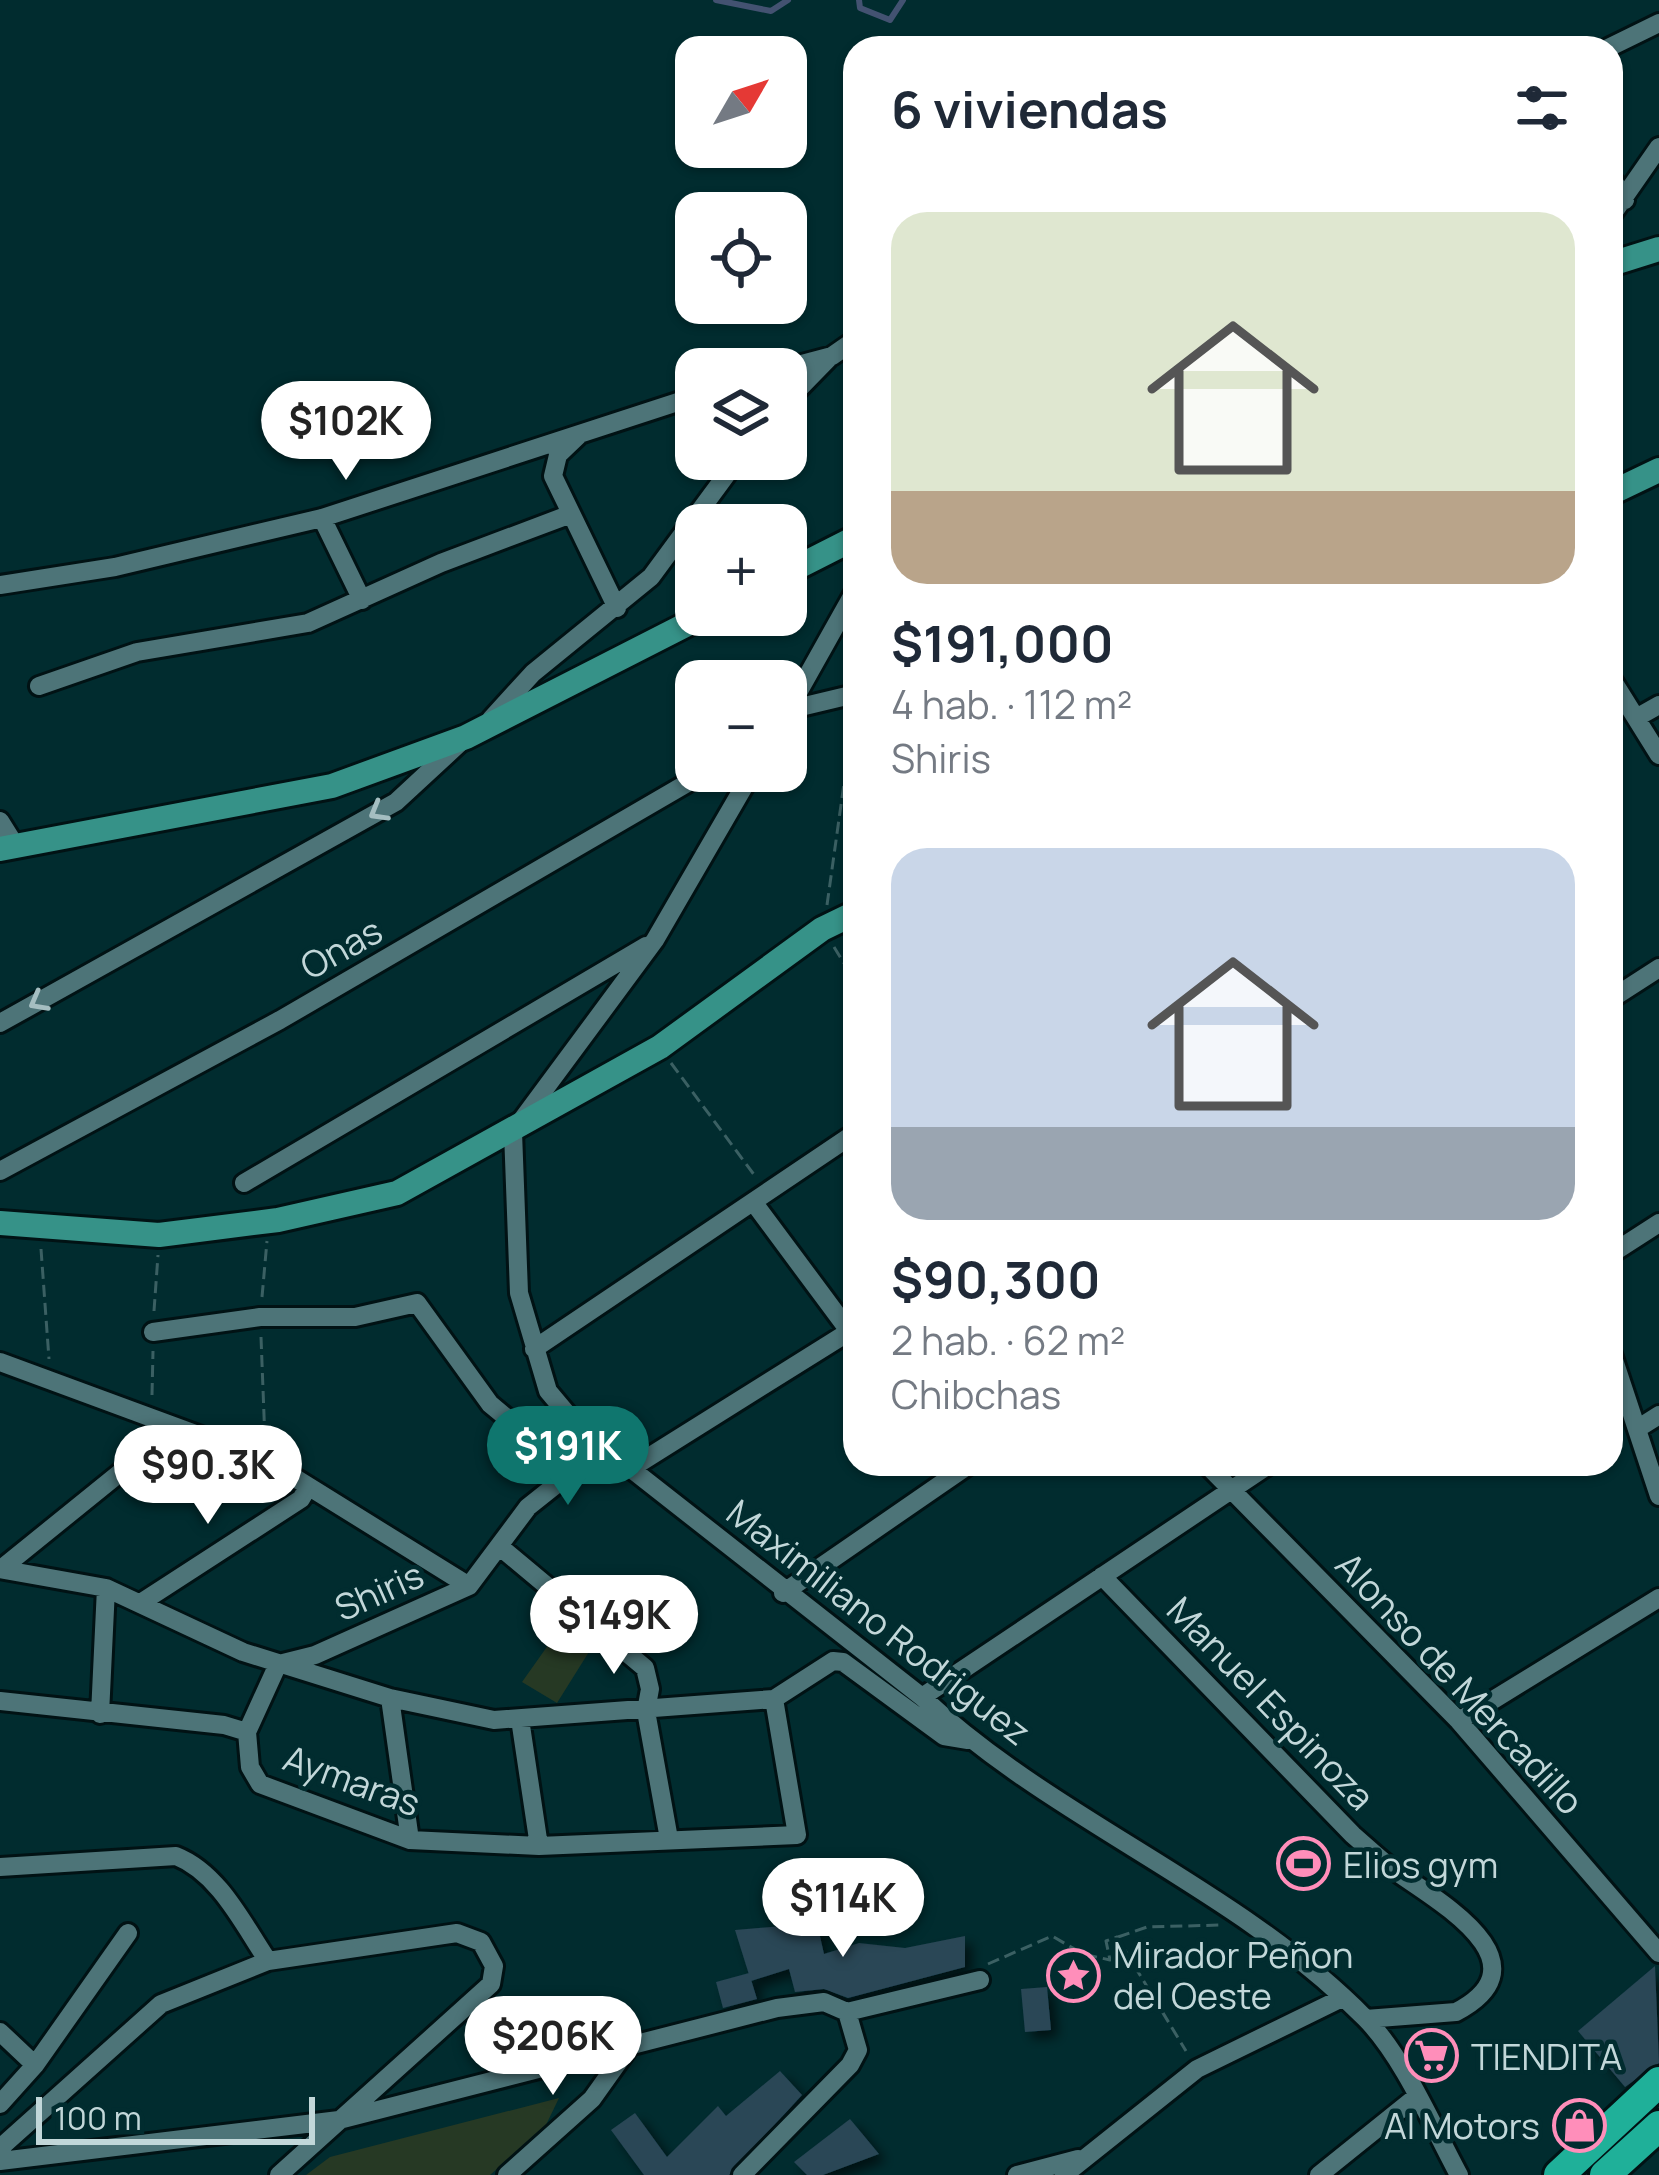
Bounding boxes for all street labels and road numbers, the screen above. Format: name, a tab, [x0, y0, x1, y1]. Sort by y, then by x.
street label: Onas	[291, 906, 391, 990]
street label: Maximiliano Rodriguez	[717, 1488, 1041, 1756]
street label: Alonso de Mercadillo	[1325, 1541, 1595, 1825]
street label: Shiris	[327, 1550, 431, 1632]
street label: Manuel Espinoza	[1157, 1586, 1385, 1820]
street label: Aymaras	[277, 1733, 427, 1827]

